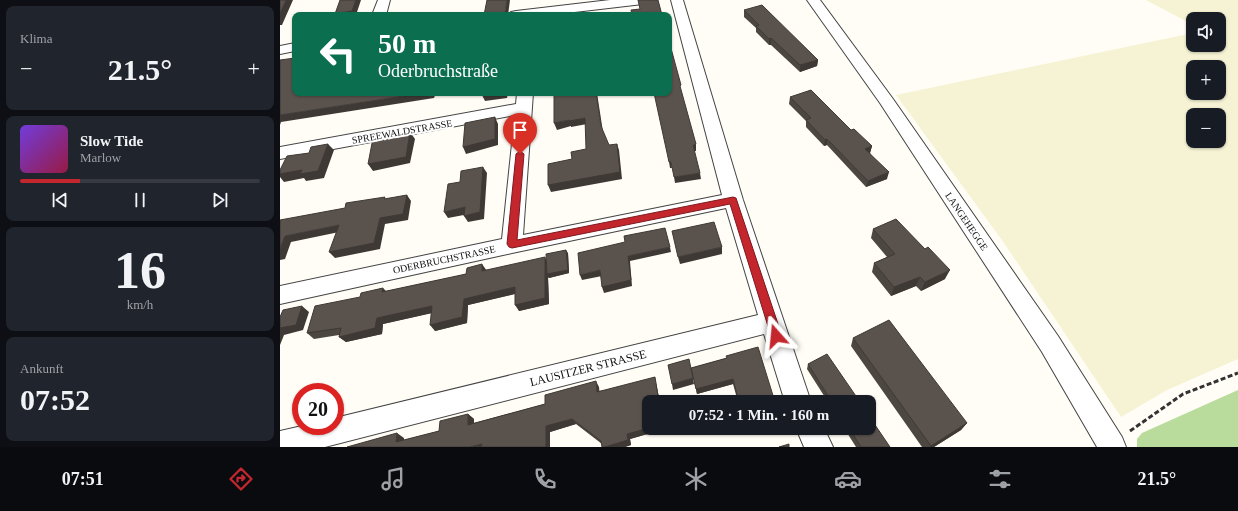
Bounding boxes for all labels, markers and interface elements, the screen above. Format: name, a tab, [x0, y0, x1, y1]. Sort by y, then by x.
map controls	[1186, 12, 1226, 148]
button: sound	[1186, 12, 1226, 52]
icon: left	[312, 28, 364, 80]
text: 50 m	[378, 28, 436, 59]
text: Klima	[20, 31, 53, 46]
text: 21.5°	[108, 53, 172, 86]
text: −	[20, 56, 32, 81]
text: +	[248, 56, 260, 81]
button: +	[1186, 60, 1226, 100]
text: Oderbruchstraße	[378, 61, 498, 81]
button: −	[1186, 108, 1226, 148]
pin	[503, 113, 537, 154]
street label: SPREEWALDSTRASSE	[351, 117, 453, 146]
icon: arrive	[509, 119, 531, 141]
text: Slow Tide	[80, 133, 143, 149]
text: Marlow	[80, 150, 121, 165]
icon: previous	[49, 189, 71, 211]
icon: pause	[129, 189, 151, 211]
icon: next	[209, 189, 231, 211]
street label: LANGEHEGGE	[943, 190, 990, 252]
text: 16	[114, 242, 166, 299]
street label: ODERBRUCHSTRASSE	[392, 243, 496, 276]
text: km/h	[127, 297, 153, 312]
position arrow	[755, 315, 797, 357]
street label: LAUSITZER STRASSE	[528, 347, 648, 389]
text: Ankunft	[20, 361, 63, 376]
text: 07:52	[20, 383, 90, 416]
speed limit sign: 20	[292, 383, 344, 435]
text: 07:52 · 1 Min. · 160 m	[689, 407, 829, 423]
icon: directions	[227, 465, 255, 493]
icon: music	[379, 465, 407, 493]
icon: phone	[531, 465, 559, 493]
icon: climate	[682, 465, 710, 493]
icon: car	[834, 465, 862, 493]
icon: filters	[986, 465, 1014, 493]
text: 07:51	[62, 469, 104, 489]
text: 21.5°	[1137, 469, 1176, 489]

